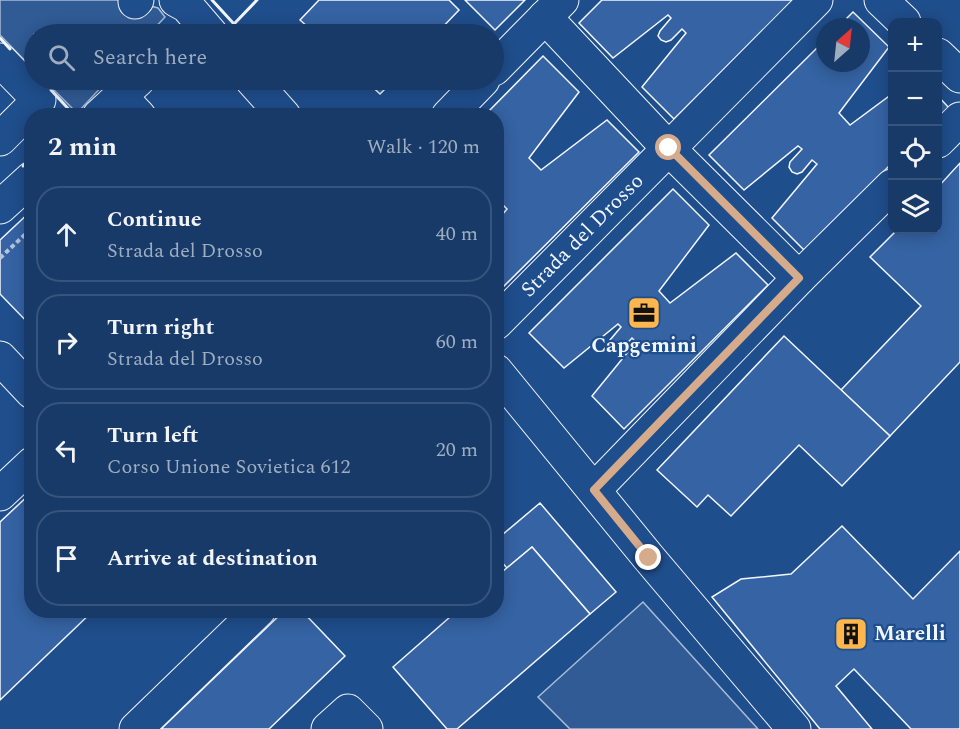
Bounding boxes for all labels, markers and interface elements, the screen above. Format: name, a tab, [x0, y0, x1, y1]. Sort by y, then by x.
north arrow	[816, 18, 870, 72]
map controls	[888, 18, 942, 234]
button: +	[888, 18, 942, 72]
search box	[24, 24, 504, 90]
icon: search	[45, 41, 78, 74]
text: Search here	[93, 41, 207, 74]
button: −	[888, 72, 942, 126]
button: locate	[888, 126, 942, 180]
text: 2 min	[48, 127, 117, 167]
text: Walk · 120 m	[367, 132, 480, 162]
route start	[655, 134, 681, 160]
street label: Strada del Drosso	[514, 166, 652, 305]
button: layers	[888, 180, 942, 234]
text: Continue	[107, 203, 202, 236]
icon: ahead	[50, 218, 83, 251]
text: 40 m	[436, 219, 478, 249]
text: Strada del Drosso	[107, 236, 263, 266]
office icon: Capgemini	[626, 295, 662, 331]
text: Turn right	[107, 311, 214, 344]
icon: right	[50, 326, 83, 359]
text: 60 m	[436, 327, 478, 357]
place label: Capgemini	[591, 330, 697, 362]
text: Strada del Drosso	[107, 344, 263, 374]
text: Turn left	[107, 419, 199, 452]
icon: left	[50, 434, 83, 467]
text: 20 m	[436, 435, 478, 465]
text: Corso Unione Sovietica 612	[107, 452, 350, 482]
icon: arrive	[50, 542, 83, 575]
text: Arrive at destination	[107, 542, 318, 575]
route end	[635, 544, 661, 570]
building icon: Marelli	[833, 616, 869, 652]
place label: Marelli	[874, 618, 946, 650]

